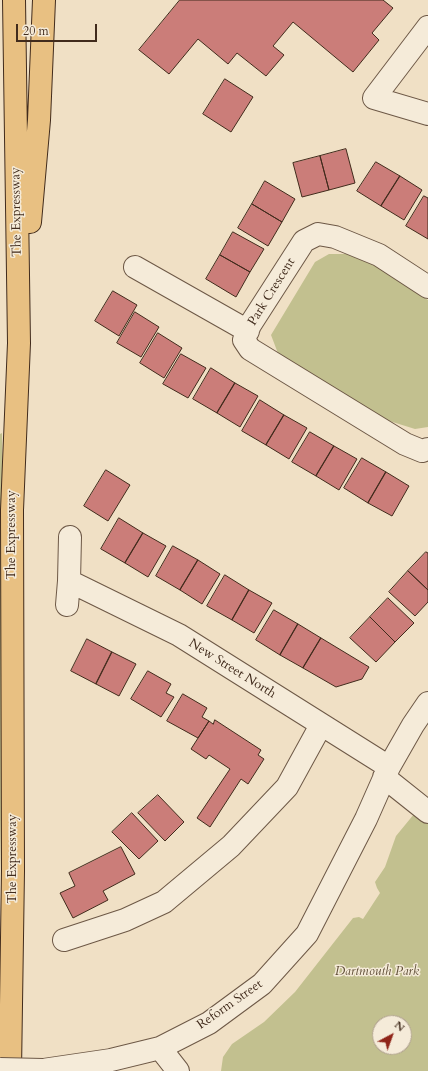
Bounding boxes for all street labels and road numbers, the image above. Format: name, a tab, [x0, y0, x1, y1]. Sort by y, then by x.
street label: The Expressway	[8, 167, 26, 257]
street label: Park Crescent	[245, 255, 299, 329]
street label: The Expressway	[4, 490, 20, 580]
street label: New Street North	[186, 636, 278, 702]
street label: The Expressway	[5, 814, 21, 904]
street label: Reform Street	[194, 977, 266, 1033]

